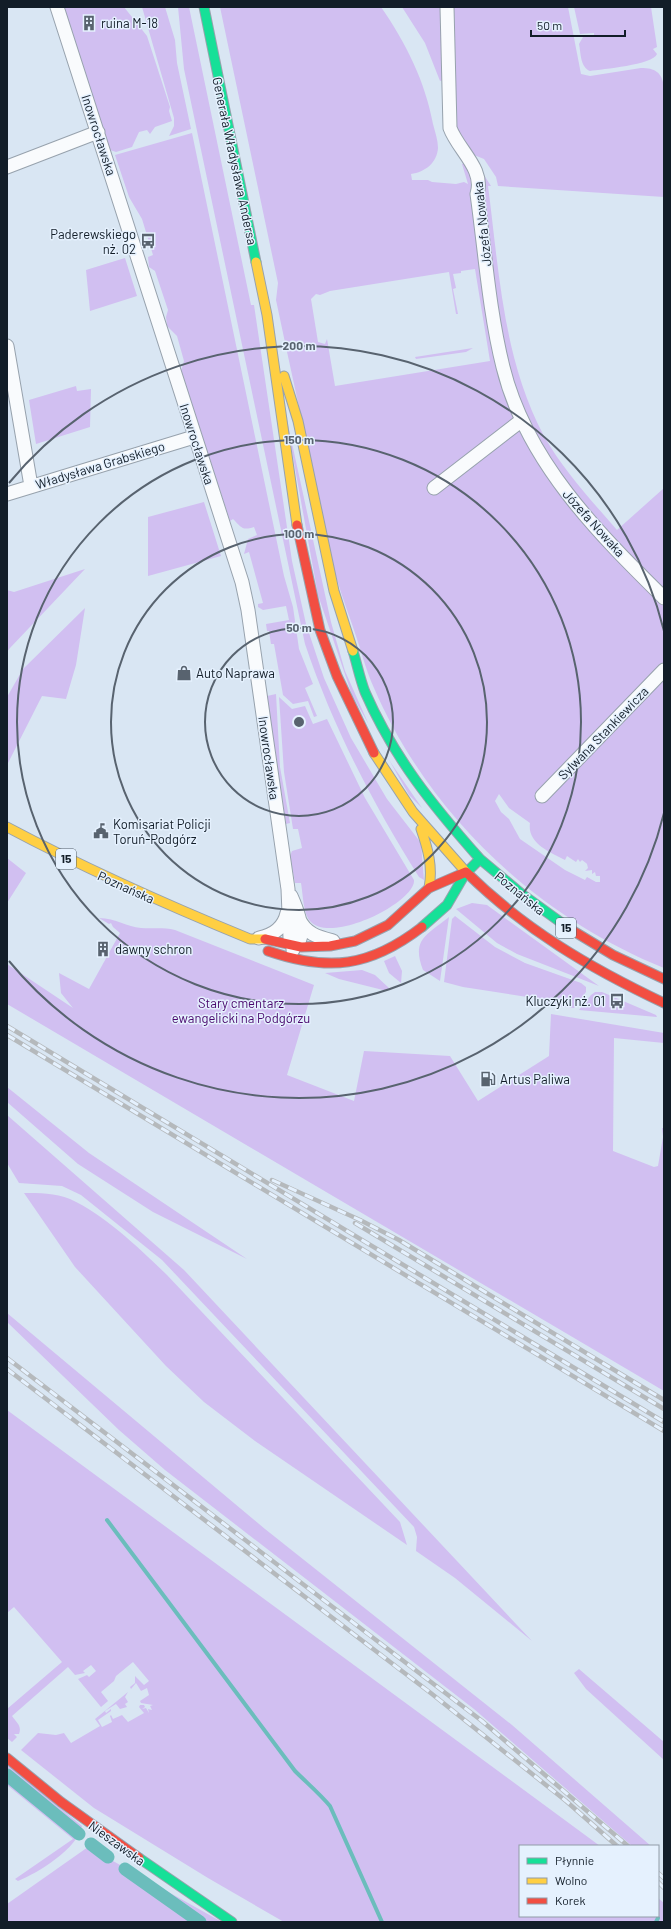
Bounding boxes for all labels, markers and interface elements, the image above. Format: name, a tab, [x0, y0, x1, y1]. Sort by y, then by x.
scale bar	[531, 12, 625, 38]
building icon: ruina M-18	[80, 14, 98, 32]
place label: ruina M-18	[101, 15, 158, 31]
text: 50 m	[537, 18, 562, 32]
street label: Generała Władysława Andersa	[209, 76, 261, 246]
street label: Inowrocławska	[78, 92, 120, 178]
street label: Józefa Nowaka	[470, 181, 494, 267]
place label: Paderewskiego nż. 02	[50, 226, 136, 257]
bus stop icon: Paderewskiego nż. 02	[139, 232, 157, 250]
text: 200 m	[283, 338, 315, 352]
street label: Inowrocławska	[176, 401, 218, 487]
text: 150 m	[284, 432, 314, 446]
street label: Władysława Grabskiego	[33, 438, 167, 492]
street label: Józefa Nowaka	[560, 486, 628, 560]
text: 100 m	[284, 526, 314, 540]
text: 50 m	[286, 620, 312, 634]
shop icon: Auto Naprawa	[175, 664, 193, 682]
place label: Auto Naprawa	[196, 665, 275, 681]
street label: Sylwana Stankiewicza	[554, 683, 652, 783]
street label: Inowrocławska	[255, 715, 283, 801]
centre of rings	[292, 715, 306, 729]
place label: Komisariat Policji Toruń-Podgórz	[113, 816, 211, 847]
public building icon: Komisariat Policji Toruń-Podgórz	[92, 822, 110, 840]
road number: 15	[56, 849, 76, 869]
street label: Poznańska	[95, 867, 157, 907]
street label: Poznańska	[492, 868, 548, 918]
road number: 15	[556, 918, 576, 938]
building icon: dawny schron	[94, 940, 112, 958]
place label: dawny schron	[115, 941, 192, 957]
bus stop icon: Kluczyki nż. 01	[608, 992, 626, 1010]
place label: Kluczyki nż. 01	[526, 993, 605, 1009]
park label: Stary cmentarz ewangelicki na Podgórzu	[172, 995, 310, 1026]
fuel station icon: Artus Paliwa	[479, 1070, 497, 1088]
place label: Artus Paliwa	[500, 1071, 570, 1087]
street label: Nieszawska	[86, 1817, 148, 1869]
legend	[519, 1845, 659, 1917]
text: Płynnie	[555, 1853, 594, 1867]
text: Wolno	[555, 1873, 587, 1887]
text: Korek	[555, 1893, 585, 1907]

